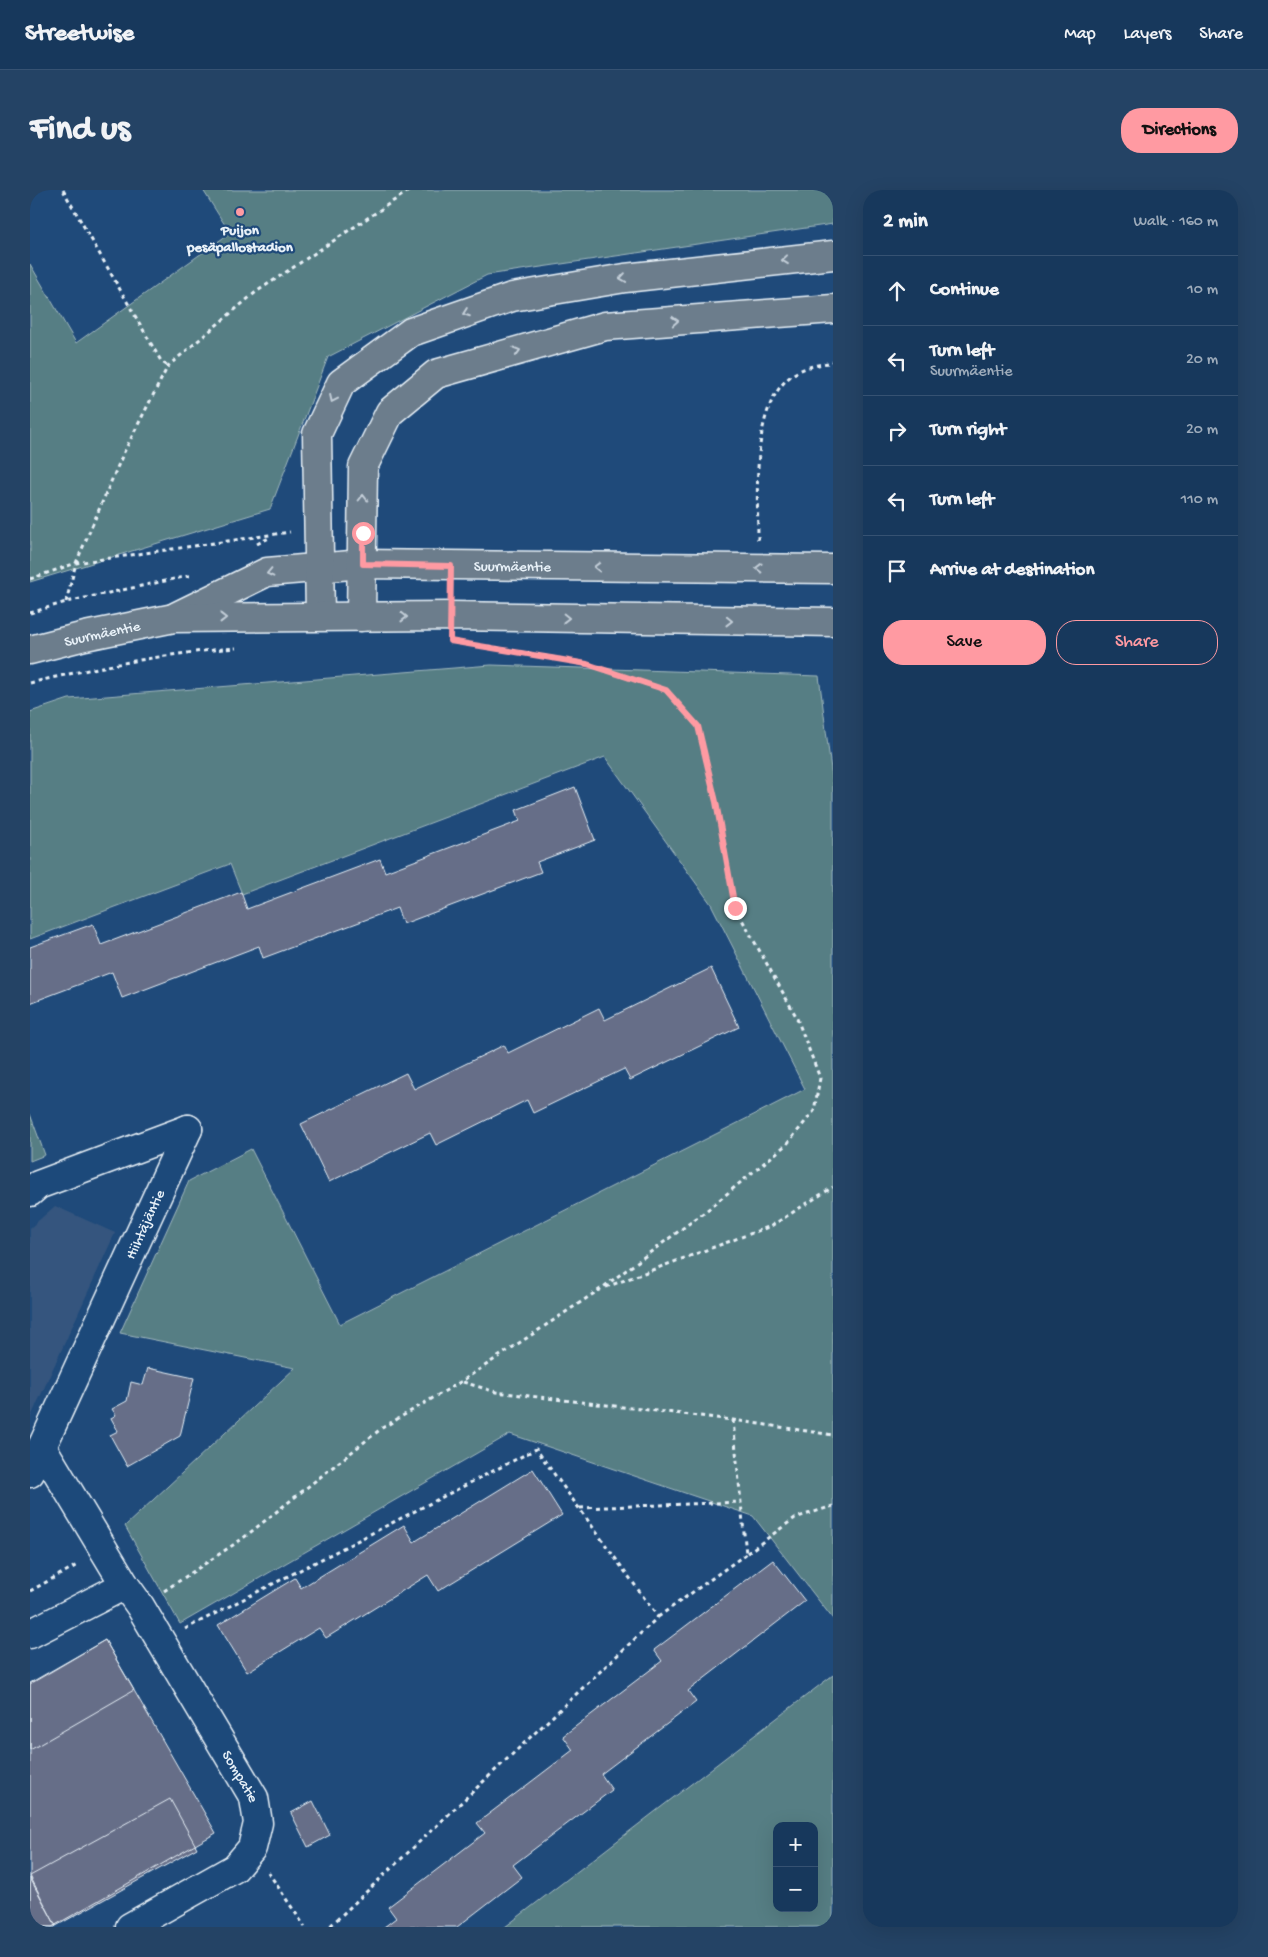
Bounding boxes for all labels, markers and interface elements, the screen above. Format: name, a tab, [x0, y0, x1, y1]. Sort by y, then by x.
text: Streetwise	[25, 20, 134, 49]
text: Map	[1064, 24, 1096, 45]
text: Layers	[1124, 24, 1171, 45]
text: Share	[1199, 24, 1243, 45]
button: Directions	[1121, 108, 1238, 153]
text: Find us	[30, 110, 130, 151]
marker: Puijon pesäpallostadion	[234, 206, 246, 218]
text: 2 min	[883, 210, 928, 235]
text: Walk · 160 m	[1133, 213, 1218, 232]
place label: Puijon pesäpallostadion	[186, 222, 294, 257]
one-way arrow	[780, 254, 788, 265]
one-way arrow	[619, 273, 627, 283]
icon: ahead	[883, 277, 911, 305]
text: Continue	[930, 279, 999, 302]
text: 10 m	[1187, 281, 1218, 300]
one-way arrow	[462, 307, 471, 317]
one-way arrow	[672, 315, 680, 326]
text: Turn left	[930, 340, 994, 363]
one-way arrow	[512, 346, 520, 356]
icon: left	[883, 347, 911, 375]
text: 20 m	[1186, 351, 1218, 370]
text: Suurmäentie	[930, 363, 1012, 382]
one-way arrow	[329, 394, 340, 403]
icon: right	[883, 417, 911, 445]
text: Turn right	[930, 419, 1006, 442]
text: 20 m	[1186, 421, 1218, 440]
icon: left	[883, 487, 911, 515]
text: Turn left	[930, 489, 994, 512]
text: 110 m	[1181, 491, 1218, 510]
one-way arrow	[358, 494, 368, 502]
route start	[352, 522, 375, 545]
icon: arrive	[883, 557, 911, 585]
street label: Suurmäentie	[474, 558, 551, 577]
text: Arrive at destination	[930, 559, 1094, 582]
one-way arrow	[592, 562, 600, 572]
one-way arrow	[755, 563, 763, 574]
one-way arrow	[265, 567, 274, 578]
one-way arrow	[400, 612, 408, 622]
one-way arrow	[219, 613, 227, 623]
one-way arrow	[563, 613, 571, 623]
one-way arrow	[725, 615, 733, 626]
street label: Suurmäentie	[62, 618, 142, 652]
button: Save	[883, 620, 1046, 665]
button: Share	[1056, 620, 1218, 665]
route end	[724, 897, 747, 920]
street label: Hiihtäjäntie	[122, 1187, 170, 1262]
street label: Sompatie	[217, 1748, 262, 1804]
map controls	[773, 1822, 818, 1912]
button: +	[773, 1822, 818, 1867]
button: −	[773, 1867, 818, 1912]

